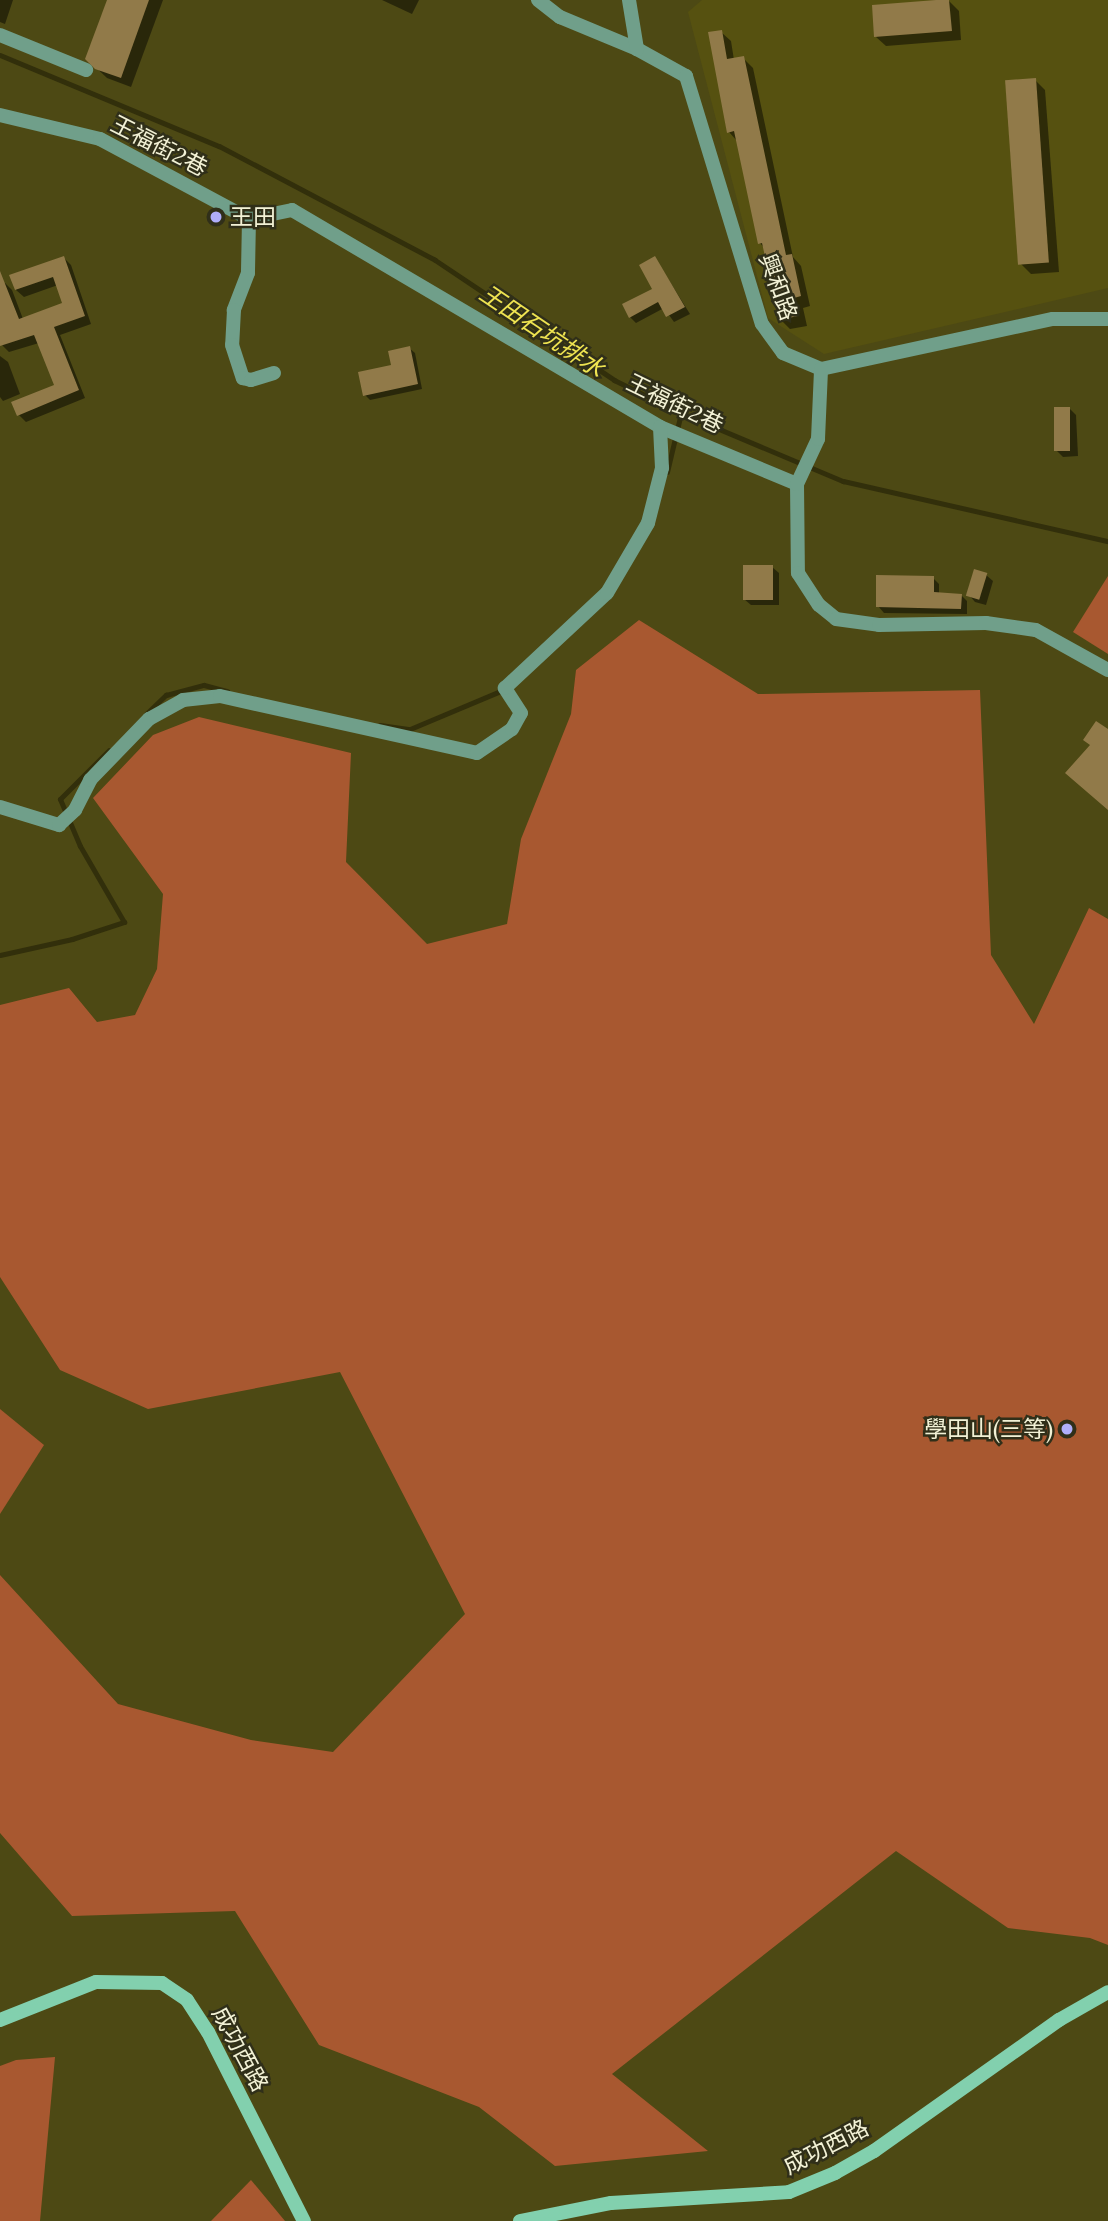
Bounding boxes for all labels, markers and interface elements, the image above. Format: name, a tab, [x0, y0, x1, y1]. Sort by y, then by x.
street label: 王福街2巷	[106, 110, 212, 182]
place label: 王田	[230, 203, 276, 231]
marker: 王田	[208, 209, 224, 225]
street label: 興和路	[753, 250, 803, 324]
water label: 王田石坑排水	[474, 279, 610, 383]
street label: 王福街2巷	[622, 369, 728, 439]
place label: 學田山(三等)	[924, 1415, 1053, 1443]
marker: 學田山(三等)	[1059, 1421, 1075, 1437]
street label: 成功西路	[206, 2002, 274, 2096]
street label: 成功西路	[779, 2114, 873, 2180]

